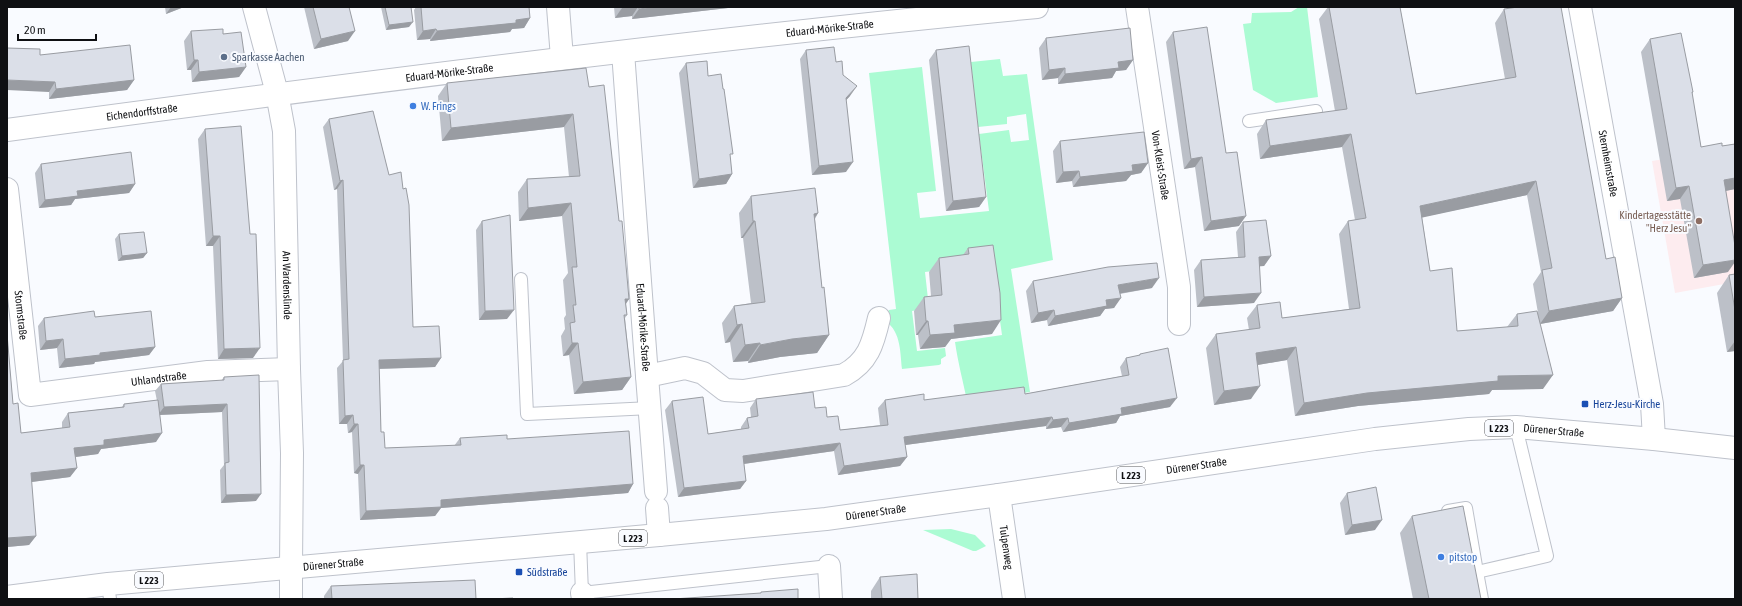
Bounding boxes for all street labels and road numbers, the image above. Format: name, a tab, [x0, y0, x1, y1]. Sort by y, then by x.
street label: Eduard-Mörike-Straße	[785, 18, 874, 39]
street label: Eduard-Mörike-Straße	[405, 61, 494, 84]
street label: Eichendorffstraße	[105, 101, 178, 123]
street label: Sternheimstraße	[1596, 129, 1620, 198]
street label: Von-Kleist-Straße	[1150, 130, 1172, 201]
street label: An Wardenslinde	[281, 251, 294, 320]
street label: Eduard-Mörike-Straße	[634, 283, 653, 372]
street label: Stormstraße	[12, 290, 30, 340]
street label: Uhlandstraße	[130, 369, 187, 388]
road number: L 223	[1485, 420, 1513, 436]
street label: Dürener Straße	[1523, 422, 1585, 439]
street label: Dürener Straße	[1165, 455, 1227, 476]
road number: L 223	[1117, 467, 1145, 483]
street label: Dürener Straße	[845, 502, 907, 522]
street label: Tulpenweg	[997, 525, 1016, 570]
road number: L 223	[619, 530, 647, 546]
street label: Dürener Straße	[302, 555, 364, 573]
road number: L 223	[135, 572, 163, 588]

